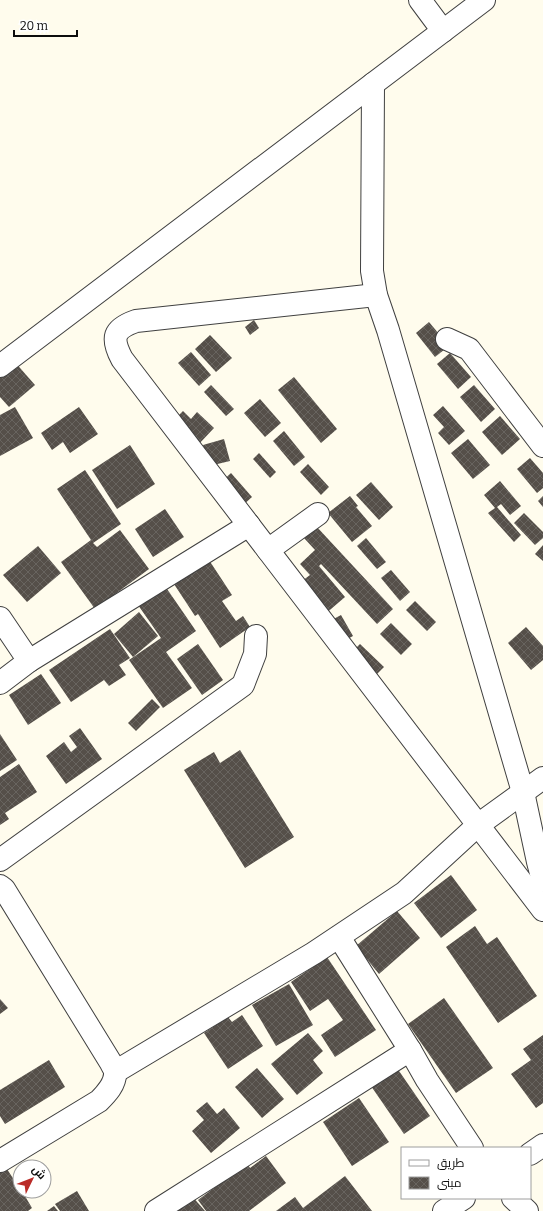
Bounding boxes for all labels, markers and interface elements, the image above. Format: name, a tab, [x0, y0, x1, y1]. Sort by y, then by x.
scale bar	[14, 12, 77, 38]
text: 20 m	[20, 19, 49, 33]
legend	[401, 1147, 531, 1199]
text: طريق	[437, 1156, 465, 1170]
north arrow	[12, 1159, 52, 1199]
text: ش	[29, 1163, 49, 1182]
text: مبنى	[437, 1176, 462, 1190]

